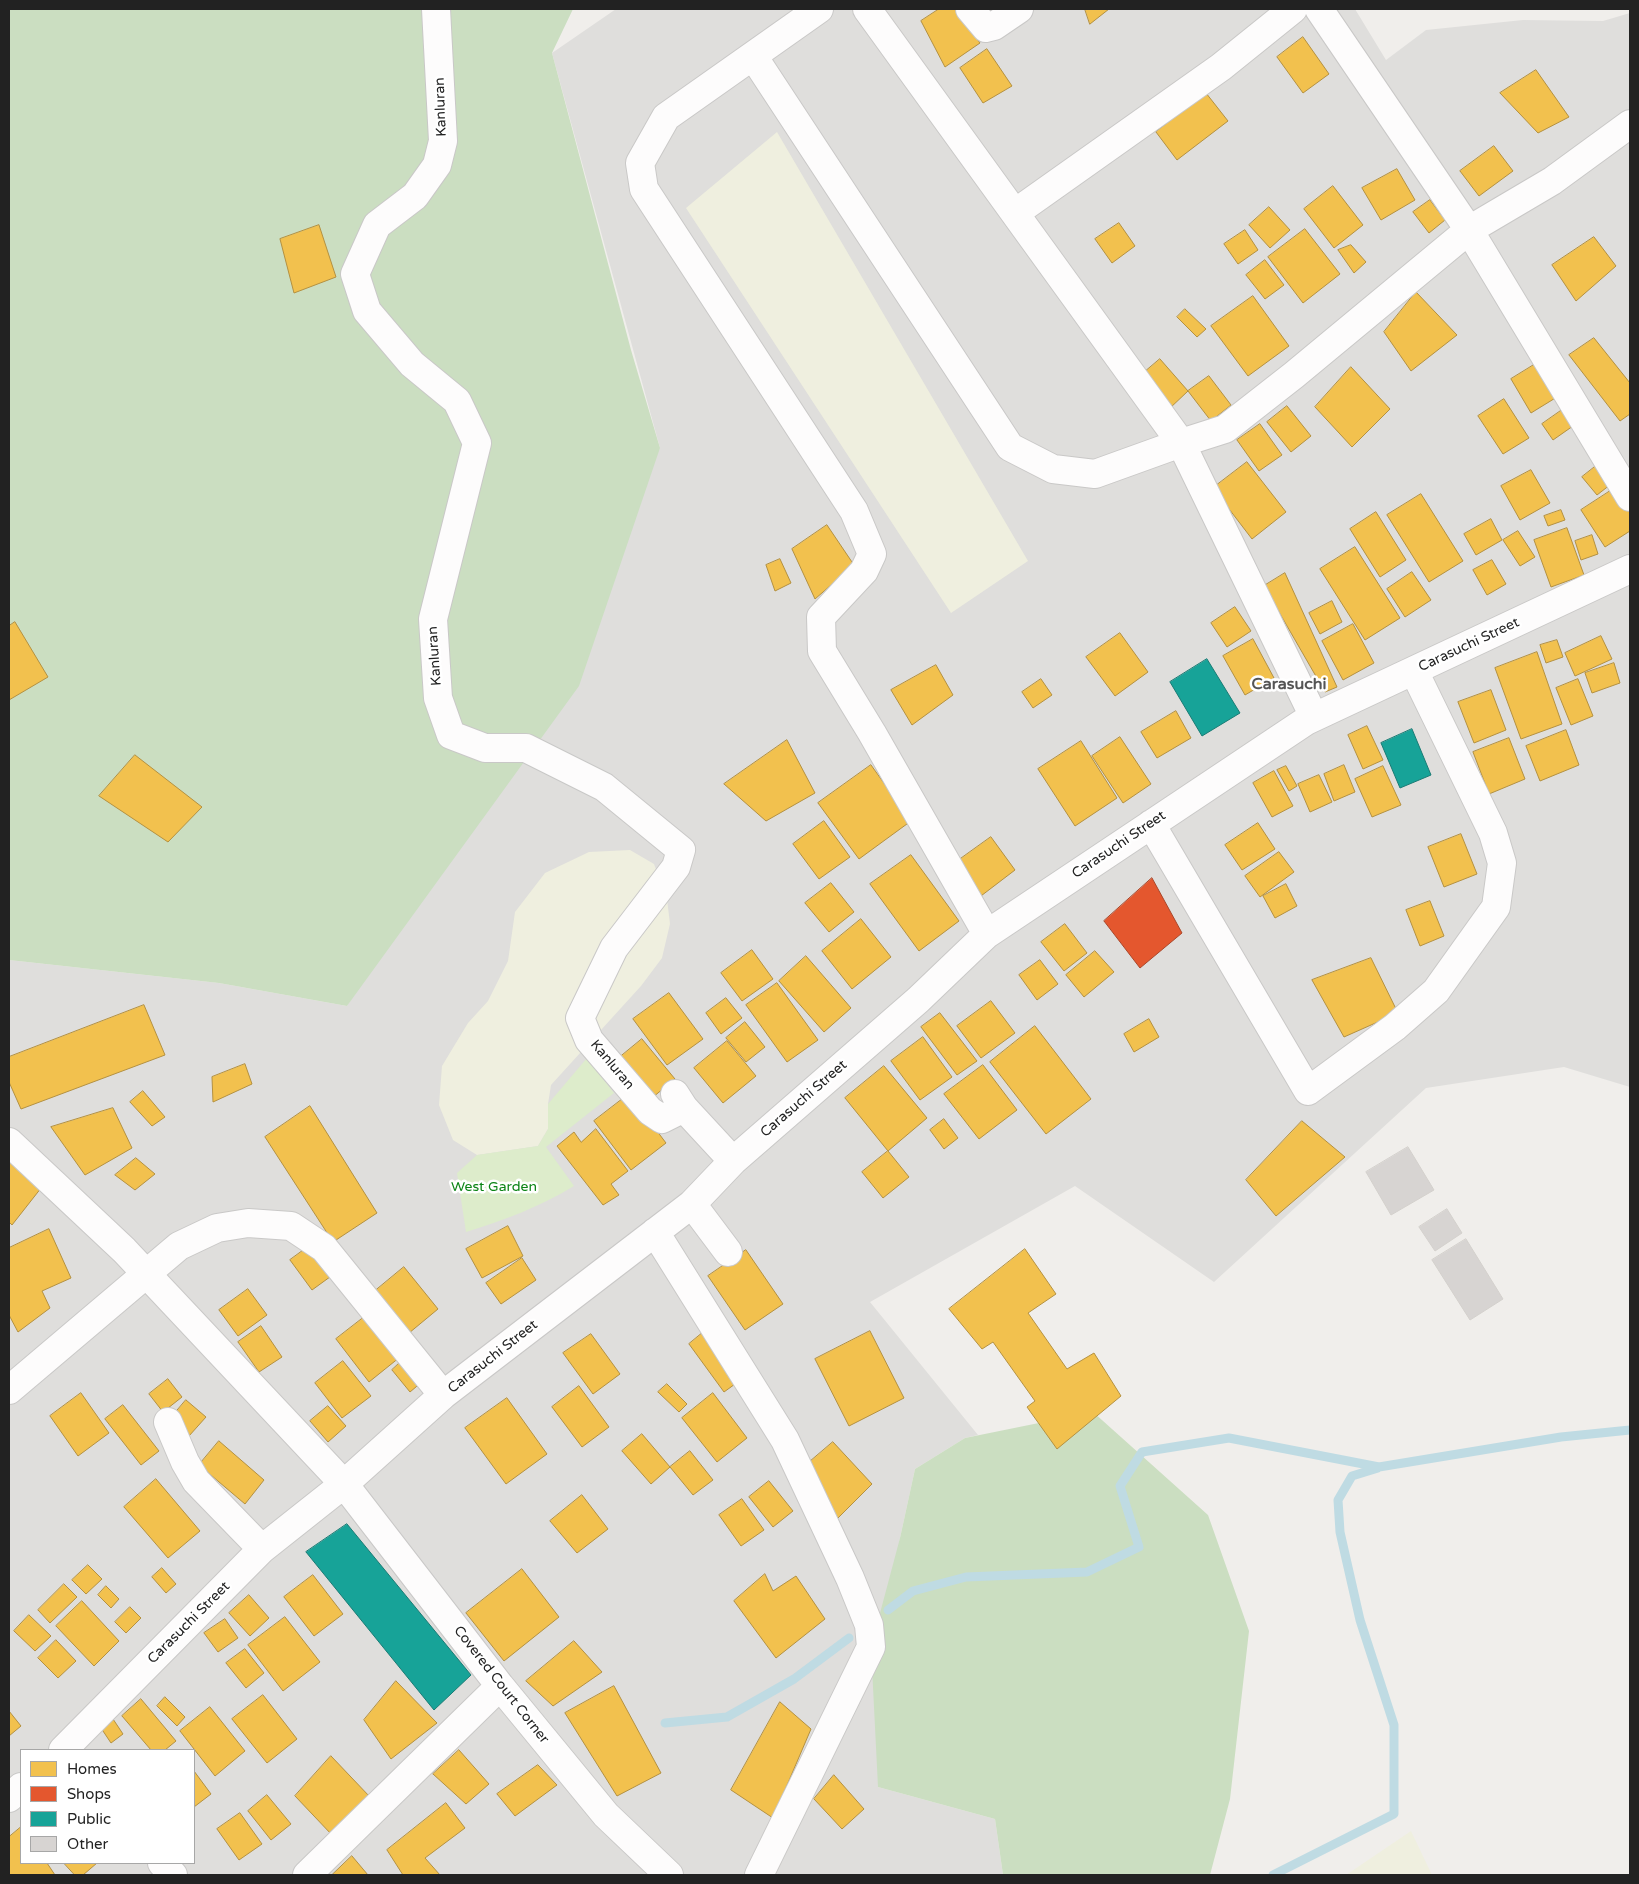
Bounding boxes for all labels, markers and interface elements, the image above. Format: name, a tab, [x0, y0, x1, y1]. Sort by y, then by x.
street label: Kanluran	[432, 77, 450, 137]
street label: Carasuchi Street	[1416, 614, 1522, 676]
street label: Kanluran	[425, 626, 445, 686]
district label: Carasuchi	[1252, 675, 1326, 695]
street label: Carasuchi Street	[1069, 808, 1169, 882]
street label: Kanluran	[586, 1037, 638, 1093]
street label: Carasuchi Street	[757, 1057, 851, 1141]
park label: West Garden	[451, 1179, 537, 1195]
street label: Carasuchi Street	[445, 1317, 541, 1397]
street label: Carasuchi Street	[144, 1578, 234, 1668]
street label: Covered Court Corner	[450, 1623, 552, 1747]
legend	[20, 1749, 195, 1864]
text: Homes	[67, 1760, 117, 1778]
text: Shops	[67, 1785, 111, 1803]
text: Public	[67, 1810, 111, 1828]
text: Other	[67, 1835, 108, 1853]

